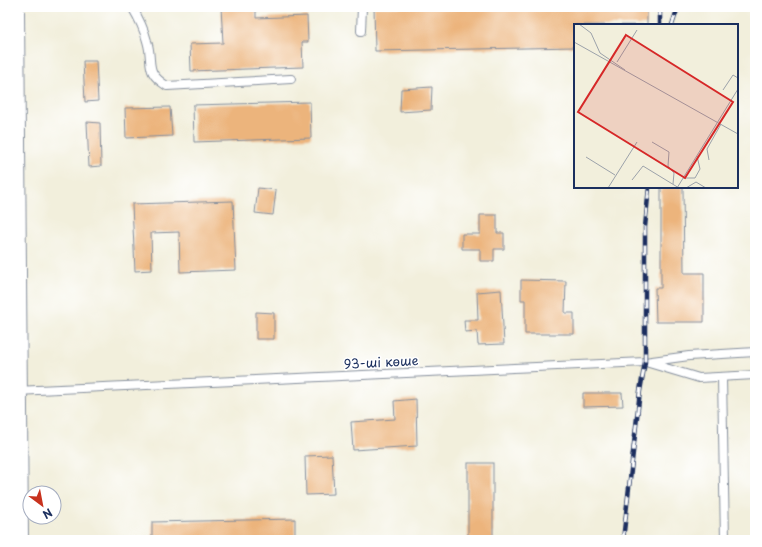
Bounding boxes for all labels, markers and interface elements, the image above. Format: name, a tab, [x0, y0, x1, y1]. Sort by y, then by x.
inset map	[574, 24, 738, 188]
street label: 93-ші көше	[343, 350, 419, 373]
north arrow	[22, 485, 62, 525]
text: N	[39, 504, 56, 524]

